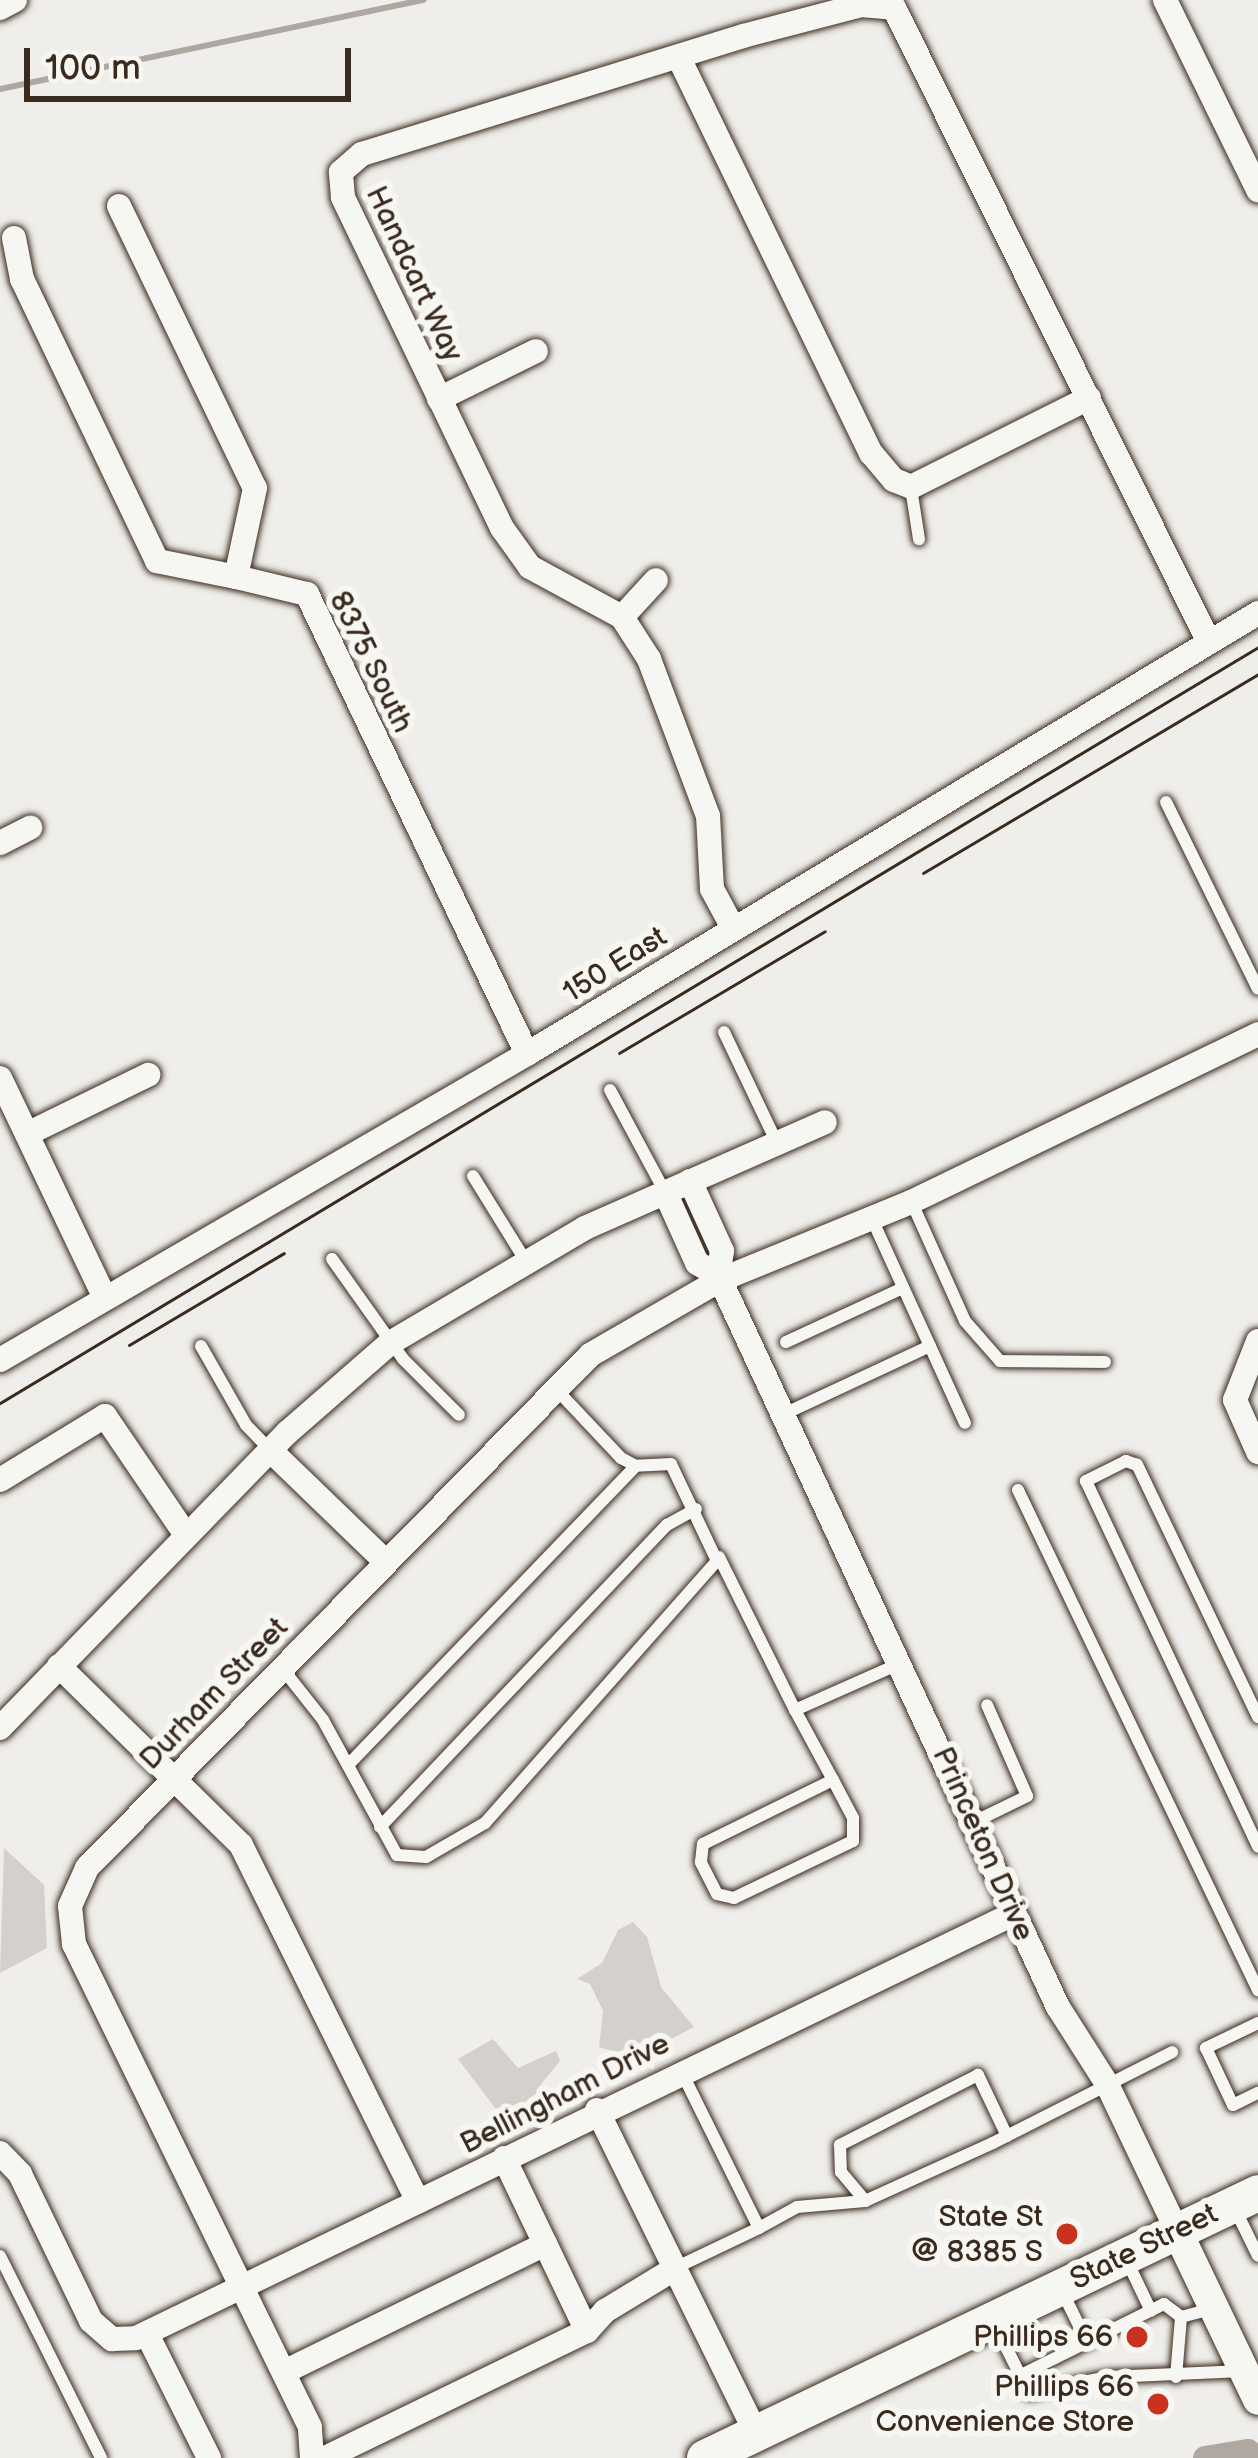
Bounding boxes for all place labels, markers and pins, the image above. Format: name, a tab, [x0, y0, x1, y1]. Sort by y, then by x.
place label: State St @ 8385 S	[910, 2199, 1043, 2270]
marker: State St @ 8385 S	[1054, 2221, 1080, 2247]
place label: Phillips 66	[973, 2319, 1113, 2355]
marker: Phillips 66	[1124, 2324, 1150, 2350]
place label: Phillips 66 Convenience Store	[875, 2369, 1134, 2440]
marker: Phillips 66 Convenience Store	[1145, 2391, 1171, 2417]

